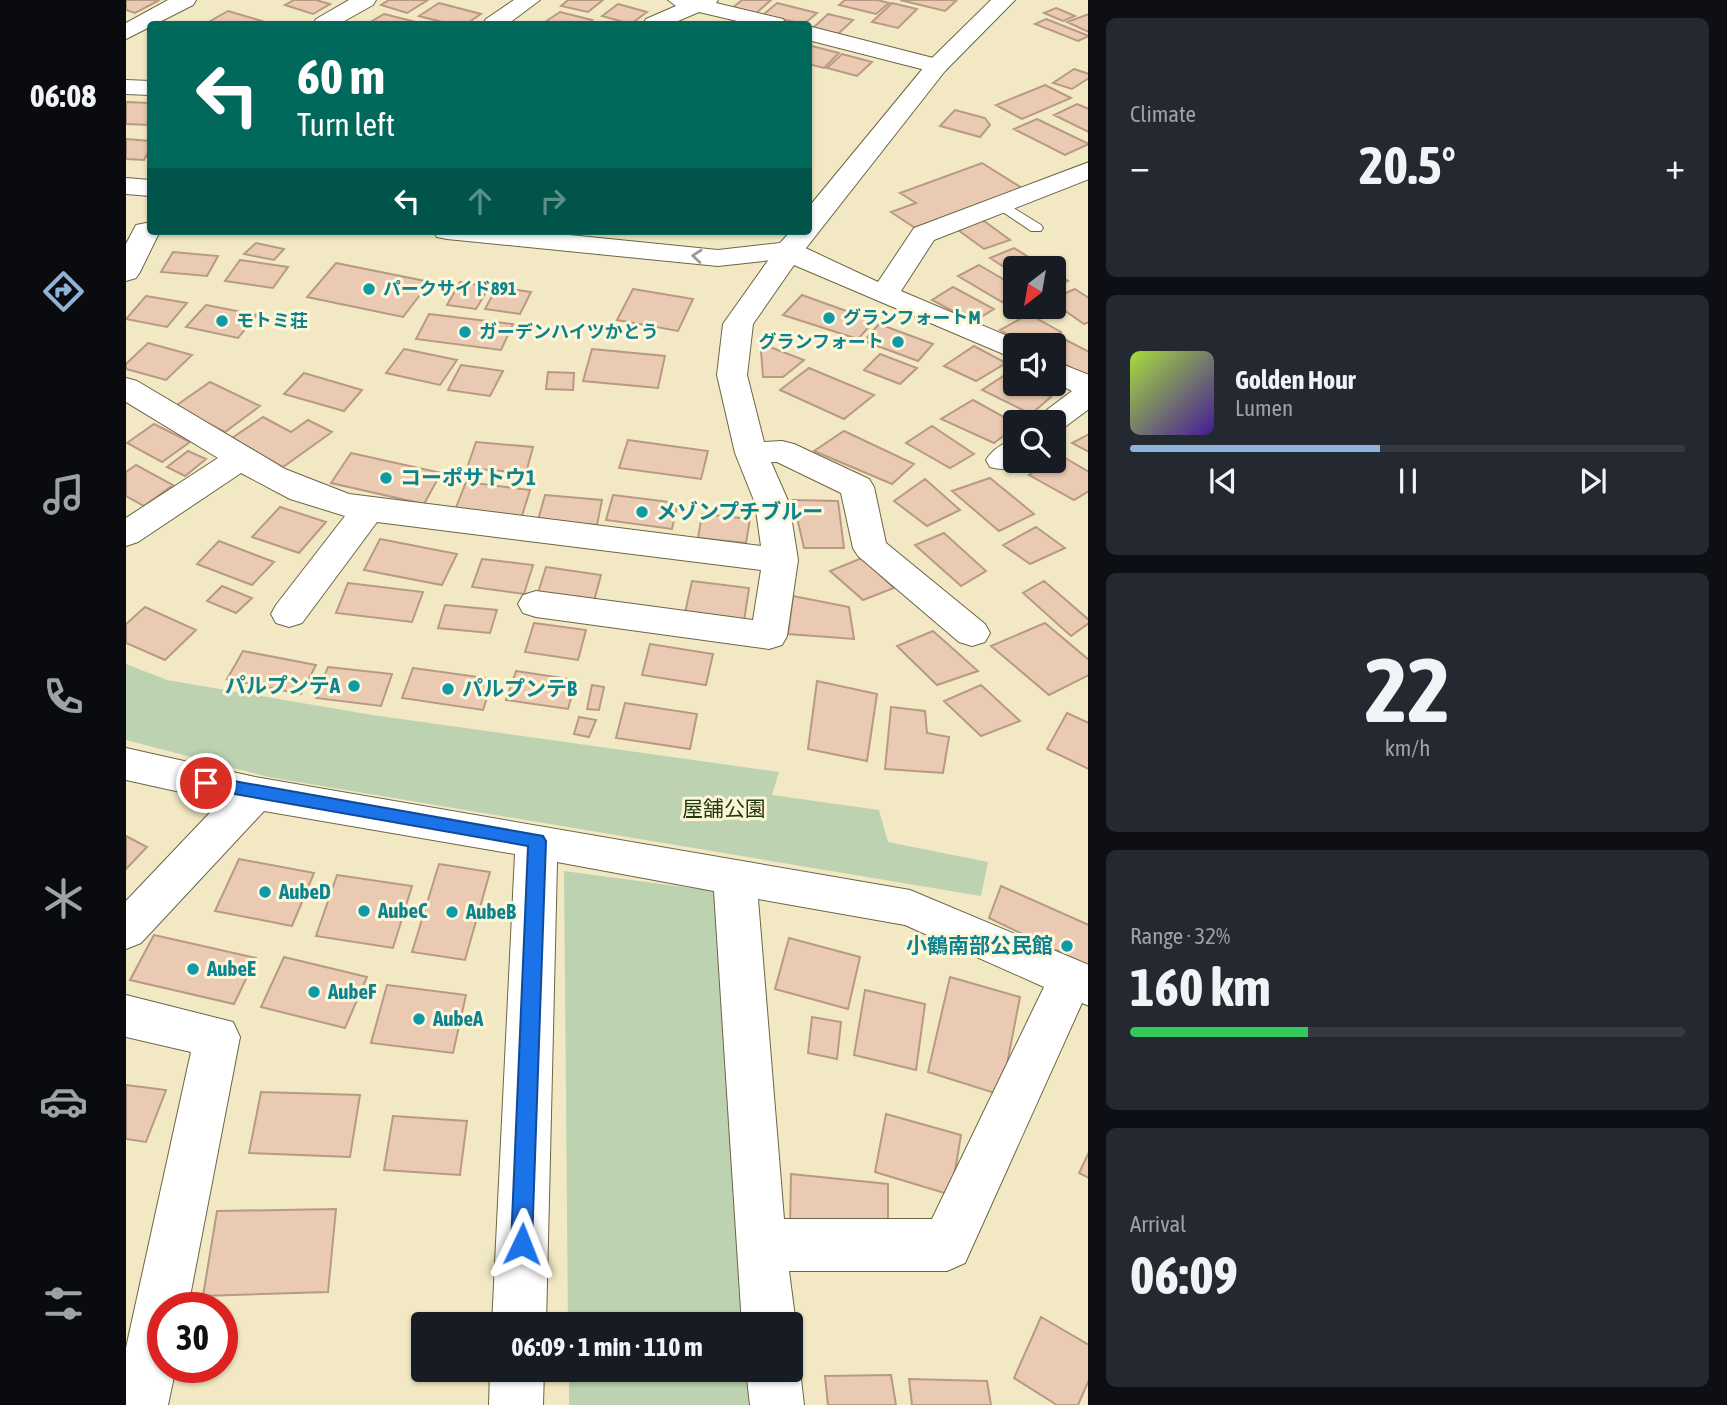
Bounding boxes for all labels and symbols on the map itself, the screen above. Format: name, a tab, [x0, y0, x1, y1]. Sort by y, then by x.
one-way arrow	[691, 249, 702, 264]
north arrow	[1003, 256, 1066, 318]
place label: パークサイド891	[383, 278, 516, 299]
marker: パークサイド891	[361, 281, 377, 297]
place label: グランフォートM	[843, 307, 981, 328]
place label: モトミ荘	[236, 310, 308, 331]
marker: グランフォートM	[821, 310, 837, 326]
marker: モトミ荘	[214, 313, 230, 329]
place label: ガーデンハイツかとう	[479, 321, 659, 342]
marker: ガーデンハイツかとう	[457, 324, 473, 340]
place label: グランフォート	[759, 331, 884, 352]
marker: グランフォート	[890, 334, 906, 350]
place label: コーポサトウ1	[400, 465, 536, 489]
marker: コーポサトウ1	[378, 470, 394, 486]
place label: メゾンプチブルー	[656, 499, 823, 523]
marker: メゾンプチブルー	[634, 504, 650, 520]
place label: パルプンテA	[225, 673, 341, 697]
place label: パルプンテB	[462, 676, 577, 700]
marker: パルプンテA	[346, 678, 362, 694]
marker: パルプンテB	[440, 681, 456, 697]
pin	[176, 753, 236, 813]
park label: 屋舗公園	[682, 796, 766, 820]
place label: AubeD	[278, 879, 331, 903]
marker: AubeD	[257, 884, 273, 900]
place label: AubeC	[377, 898, 428, 922]
place label: AubeB	[465, 899, 516, 923]
marker: AubeC	[356, 903, 372, 919]
marker: AubeB	[444, 904, 460, 920]
place label: 小鶴南部公民館	[906, 933, 1053, 957]
marker: 小鶴南部公民館	[1059, 938, 1075, 954]
place label: AubeE	[206, 956, 256, 980]
marker: AubeE	[185, 961, 201, 977]
place label: AubeF	[327, 979, 377, 1003]
marker: AubeF	[306, 984, 322, 1000]
place label: AubeA	[432, 1006, 484, 1030]
marker: AubeA	[411, 1011, 427, 1027]
position arrow	[485, 1207, 559, 1281]
speed limit sign: 30	[147, 1292, 238, 1383]

